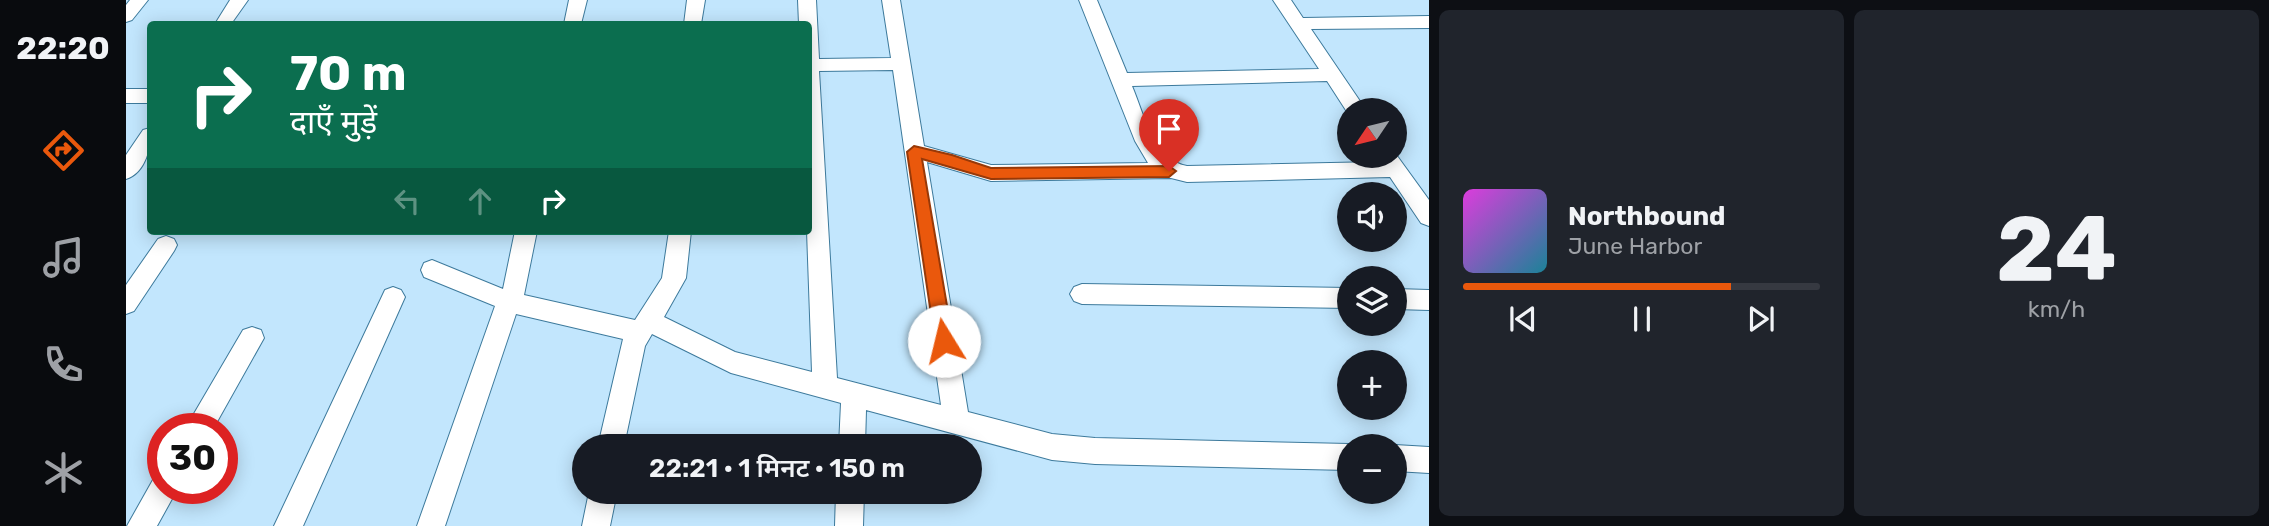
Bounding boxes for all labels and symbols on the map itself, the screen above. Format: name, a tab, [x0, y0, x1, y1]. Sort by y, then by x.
north arrow	[1337, 98, 1407, 168]
pin	[1139, 99, 1199, 171]
position arrow	[907, 304, 981, 378]
speed limit sign: 30	[147, 413, 238, 504]

